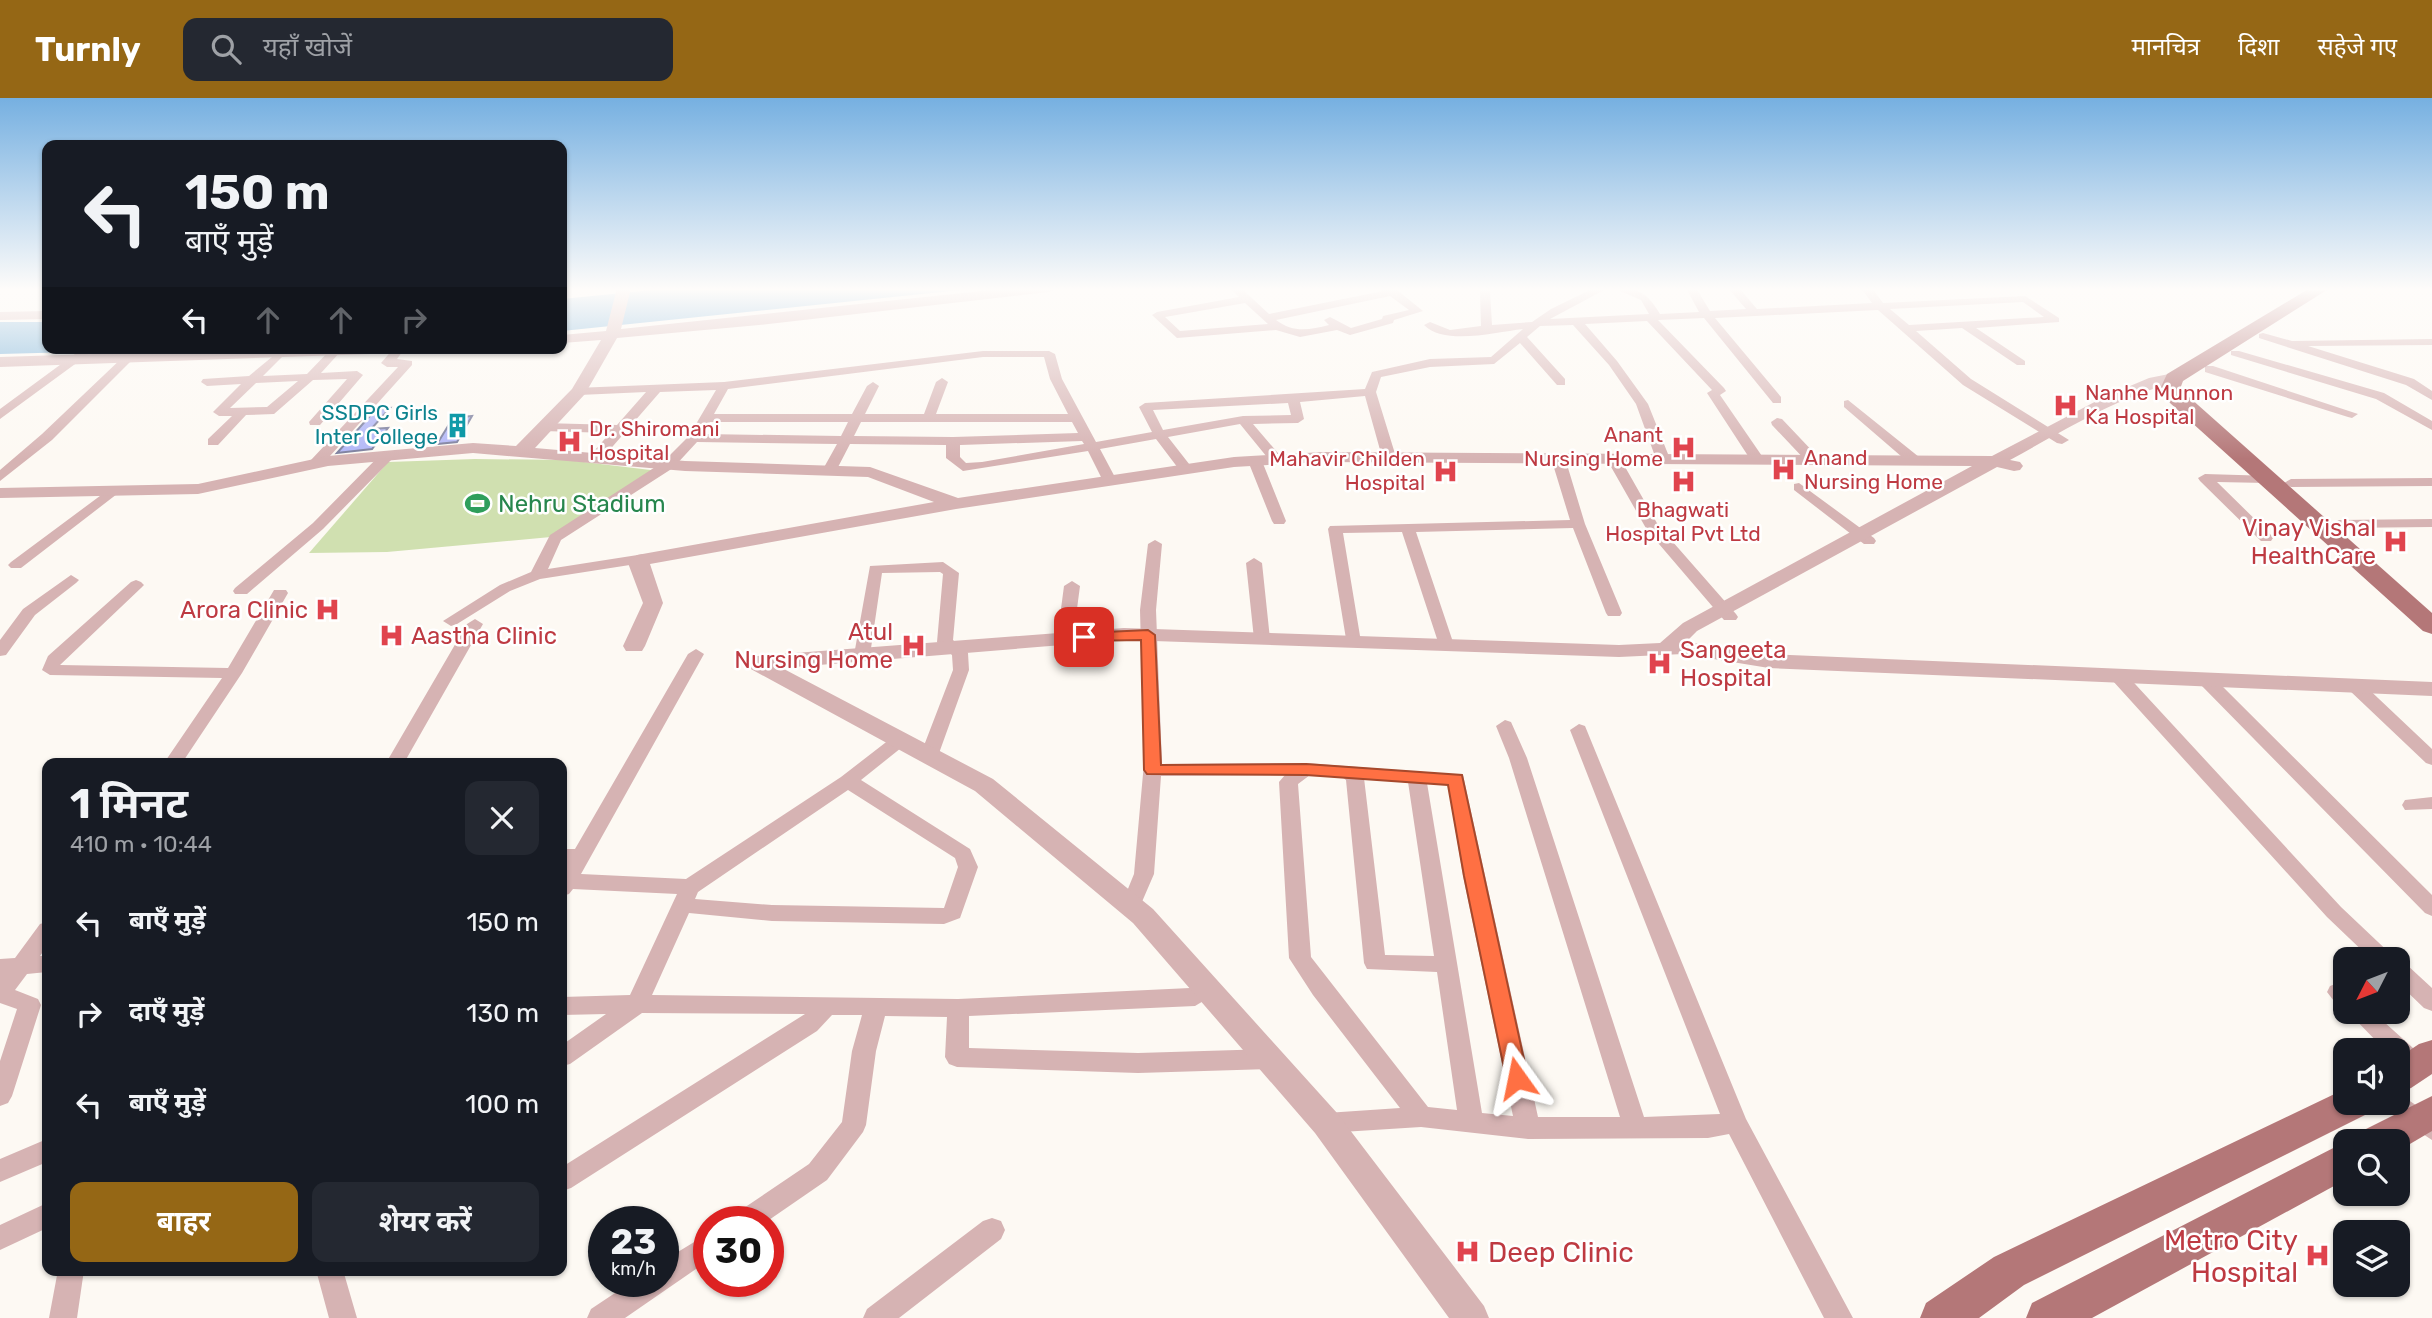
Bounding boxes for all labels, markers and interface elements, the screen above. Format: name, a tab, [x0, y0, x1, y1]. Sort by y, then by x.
search box	[183, 18, 673, 81]
text: Turnly	[35, 30, 141, 69]
icon: search	[207, 30, 245, 68]
text: यहाँ खोजें	[263, 32, 352, 63]
text: मानचित्र	[2131, 33, 2200, 61]
text: दिशा	[2238, 33, 2280, 61]
text: सहेजे गए	[2318, 33, 2397, 61]
text: 150 m	[185, 163, 330, 221]
icon: left	[70, 168, 161, 259]
text: बाएँ मुड़ें	[185, 222, 273, 260]
icon: left	[176, 301, 214, 339]
icon: ahead	[249, 301, 287, 339]
icon: ahead	[322, 301, 360, 339]
icon: right	[395, 301, 433, 339]
place label: Nanhe Munnon Ka Hospital	[2085, 380, 2233, 429]
hospital icon: Nanhe Munnon Ka Hospital	[2051, 391, 2079, 419]
place label: SSDPC Girls Inter College	[315, 400, 438, 449]
building icon: SSDPC Girls Inter College	[444, 411, 472, 439]
place label: Dr. Shiromani Hospital	[589, 416, 720, 465]
place label: Anant Nursing Home	[1524, 422, 1663, 471]
hospital icon: Dr. Shiromani Hospital	[555, 427, 583, 455]
hospital icon: Anant Nursing Home	[1669, 433, 1697, 461]
place label: Anand Nursing Home	[1804, 445, 1943, 494]
place label: Mahavir Childen Hospital	[1269, 446, 1425, 495]
hospital icon: Anand Nursing Home	[1770, 456, 1798, 484]
hospital icon: Mahavir Childen Hospital	[1431, 457, 1459, 485]
hospital icon: Bhagwati Hospital Pvt Ltd	[1669, 467, 1697, 495]
sports icon: Nehru Stadium	[464, 490, 492, 518]
place label: Nehru Stadium	[498, 490, 666, 518]
place label: Bhagwati Hospital Pvt Ltd	[1605, 497, 1761, 546]
place label: Vinay Vishal HealthCare	[2242, 514, 2376, 570]
hospital icon: Vinay Vishal HealthCare	[2382, 528, 2410, 556]
place label: Arora Clinic	[180, 596, 308, 624]
hospital icon: Arora Clinic	[314, 596, 342, 624]
pin	[1054, 607, 1114, 667]
place label: Atul Nursing Home	[734, 618, 893, 674]
icon: arrive	[1065, 618, 1103, 656]
hospital icon: Aastha Clinic	[377, 622, 405, 650]
place label: Aastha Clinic	[411, 622, 557, 650]
hospital icon: Atul Nursing Home	[899, 632, 927, 660]
place label: Sangeeta Hospital	[1680, 636, 1786, 692]
hospital icon: Sangeeta Hospital	[1646, 650, 1674, 678]
text: 1 मिनट	[70, 779, 188, 829]
button: close	[465, 781, 539, 855]
text: 410 m · 10:44	[70, 830, 212, 858]
icon: left	[70, 904, 108, 942]
text: बाएँ मुड़ें	[129, 905, 206, 936]
text: 150 m	[466, 907, 539, 938]
north arrow	[2333, 947, 2410, 1024]
map controls	[2333, 947, 2410, 1297]
icon: right	[70, 995, 108, 1033]
text: दाएँ मुड़ें	[129, 996, 204, 1027]
text: 130 m	[466, 998, 539, 1029]
button: sound	[2333, 1038, 2410, 1115]
position arrow	[1480, 1041, 1554, 1115]
icon: left	[70, 1086, 108, 1124]
text: बाएँ मुड़ें	[129, 1087, 206, 1118]
text: 100 m	[465, 1089, 539, 1120]
button: search	[2333, 1129, 2410, 1206]
button: बाहर	[70, 1182, 298, 1262]
button: शेयर करें	[312, 1182, 539, 1262]
speed limit sign: 30	[693, 1206, 784, 1297]
button: layers	[2333, 1220, 2410, 1297]
text: 23	[611, 1221, 656, 1263]
place label: Metro City Hospital	[2164, 1224, 2298, 1289]
place label: Deep Clinic	[1488, 1236, 1634, 1269]
hospital icon: Deep Clinic	[1454, 1238, 1482, 1266]
hospital icon: Metro City Hospital	[2304, 1242, 2332, 1270]
text: km/h	[611, 1258, 656, 1280]

